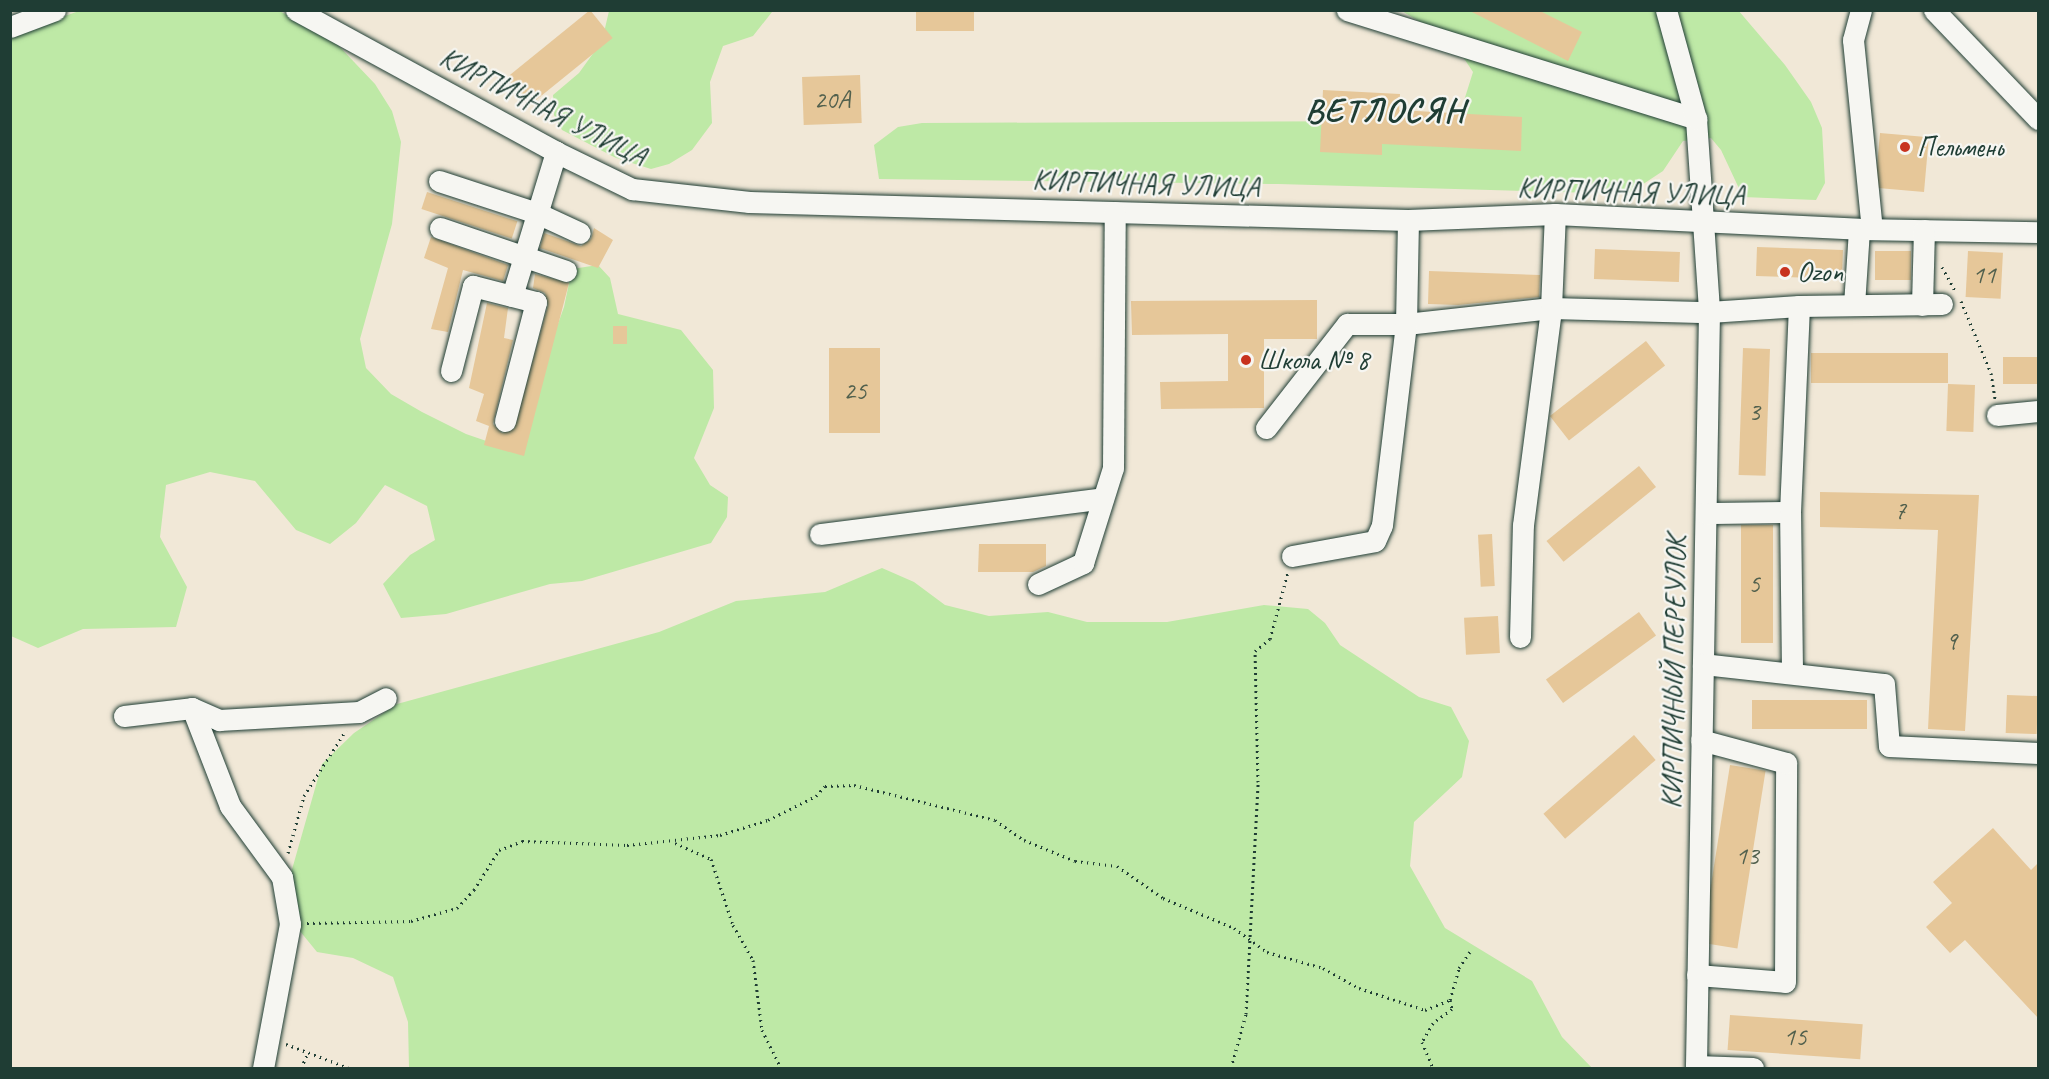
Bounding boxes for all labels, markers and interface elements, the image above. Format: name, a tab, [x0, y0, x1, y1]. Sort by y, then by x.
street label: КИРПИЧНАЯ УЛИЦА	[434, 41, 652, 173]
house number: 20А	[814, 84, 850, 116]
district label: ВЕТЛОСЯН	[1302, 90, 1468, 130]
place label: Пельмень	[1917, 130, 2003, 164]
marker: Пельмень	[1898, 140, 1912, 154]
street label: КИРПИЧНАЯ УЛИЦА	[1032, 163, 1260, 205]
street label: КИРПИЧНАЯ УЛИЦА	[1517, 171, 1745, 213]
place label: Ozon	[1797, 255, 1843, 289]
house number: 11	[1972, 259, 1996, 291]
marker: Ozon	[1778, 265, 1792, 279]
place label: Школа № 8	[1258, 343, 1369, 377]
marker: Школа № 8	[1239, 353, 1253, 367]
house number: 25	[843, 375, 867, 407]
house number: 3	[1748, 396, 1760, 428]
house number: 7	[1894, 495, 1906, 527]
street label: КИРПИЧНЫЙ ПЕРЕУЛОК	[1655, 535, 1693, 809]
house number: 5	[1748, 568, 1760, 600]
house number: 9	[1945, 625, 1957, 657]
house number: 13	[1735, 840, 1759, 872]
house number: 15	[1783, 1021, 1807, 1053]

